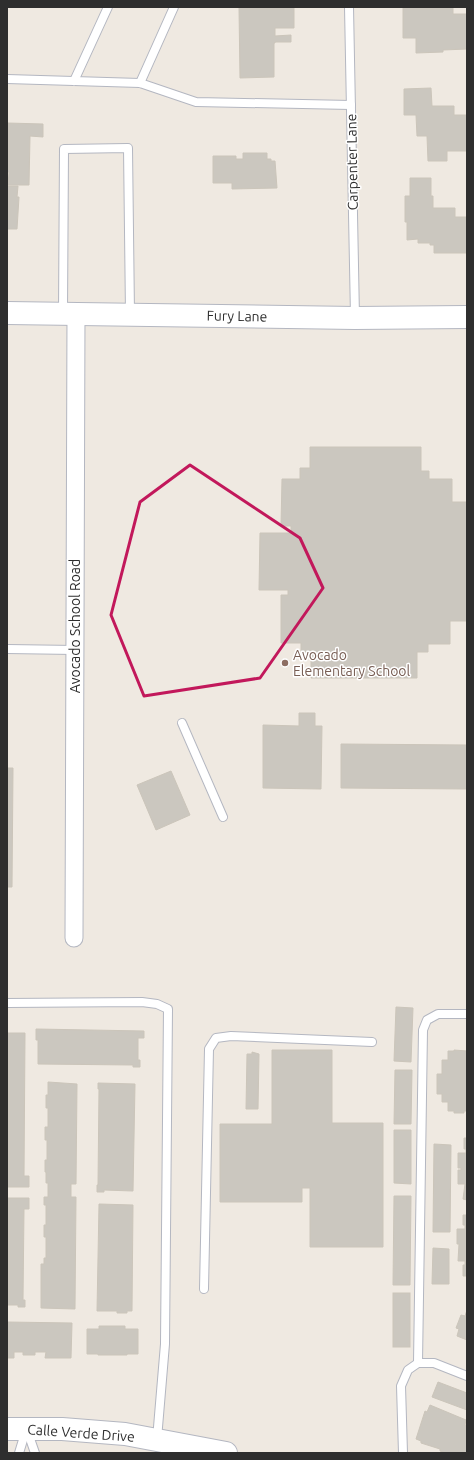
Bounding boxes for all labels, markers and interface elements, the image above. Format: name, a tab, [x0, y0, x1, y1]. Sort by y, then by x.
street label: Carpenter Lane	[343, 113, 361, 211]
street label: Fury Lane	[206, 307, 268, 325]
street label: Avocado School Road	[67, 559, 83, 693]
place label: Avocado Elementary School	[293, 647, 411, 679]
marker: Avocado Elementary School	[280, 658, 290, 668]
street label: Calle Verde Drive	[27, 1421, 135, 1445]

